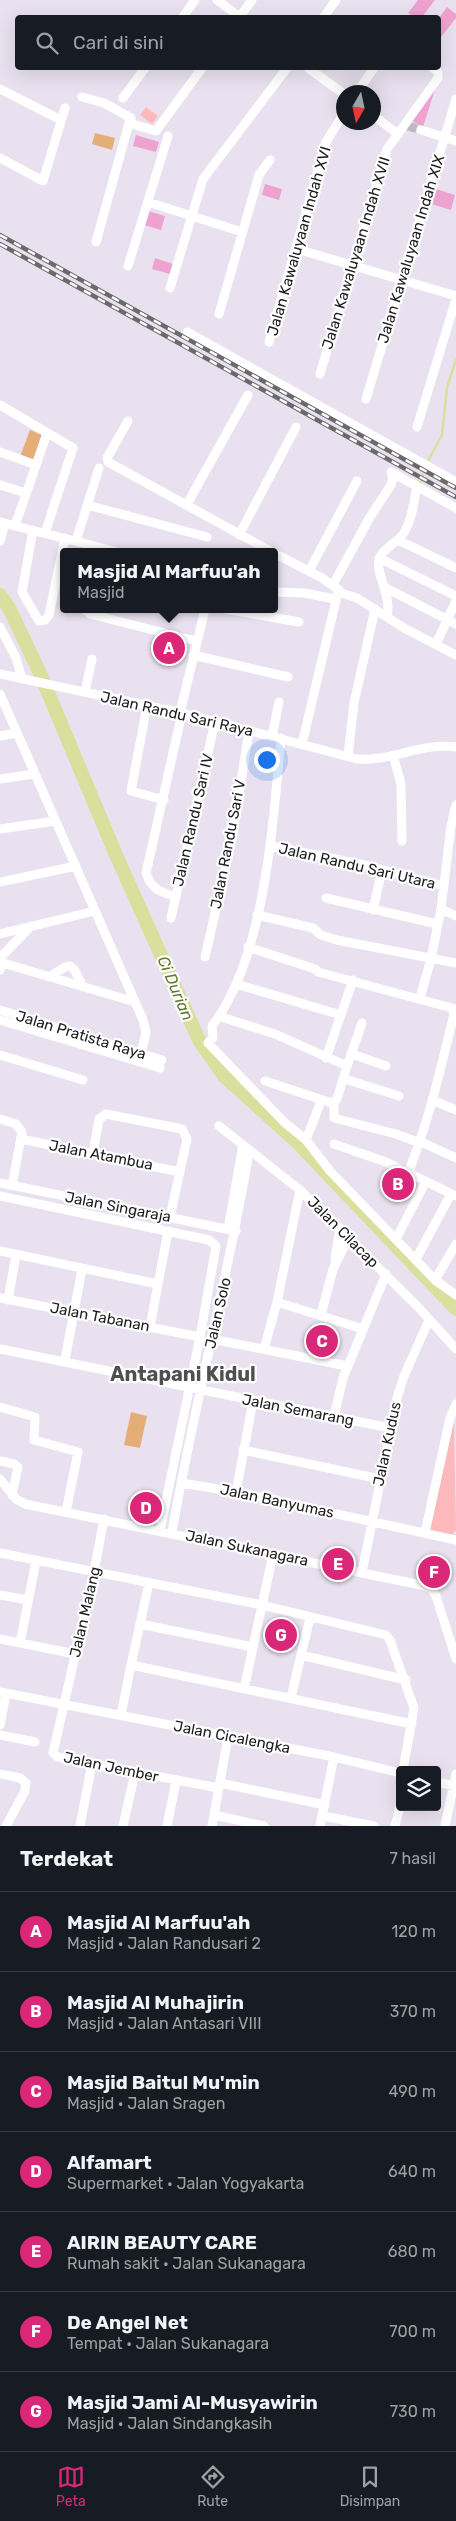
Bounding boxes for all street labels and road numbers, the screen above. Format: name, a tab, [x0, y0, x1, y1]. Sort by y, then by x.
street label: Jalan Kawaluyaan Indah XVI	[263, 144, 335, 338]
street label: Jalan Kawaluyaan Indah XIX	[374, 152, 448, 345]
street label: Jalan Kawaluyaan Indah XVII	[318, 155, 394, 351]
street label: Jalan Randu Sari Raya	[99, 688, 255, 740]
street label: Jalan Randu Sari IV	[169, 752, 217, 888]
street label: Jalan Randu Sari V	[207, 778, 249, 910]
street label: Jalan Randu Sari Utara	[277, 839, 437, 893]
street label: Jalan Pratista Raya	[14, 1007, 148, 1063]
street label: Jalan Atambua	[48, 1136, 154, 1174]
street label: Jalan Singaraja	[63, 1188, 173, 1226]
street label: Jalan Cilacap	[304, 1193, 382, 1271]
street label: Jalan Solo	[201, 1276, 235, 1350]
street label: Jalan Tabanan	[49, 1299, 151, 1335]
street label: Jalan Semarang	[240, 1390, 356, 1430]
street label: Jalan Kudus	[369, 1400, 405, 1488]
street label: Jalan Banyumas	[218, 1480, 336, 1522]
street label: Jalan Sukanagara	[184, 1526, 310, 1570]
street label: Jalan Malang	[66, 1565, 104, 1659]
street label: Jalan Cicalengka	[172, 1717, 292, 1757]
street label: Jalan Jember	[62, 1748, 160, 1786]

